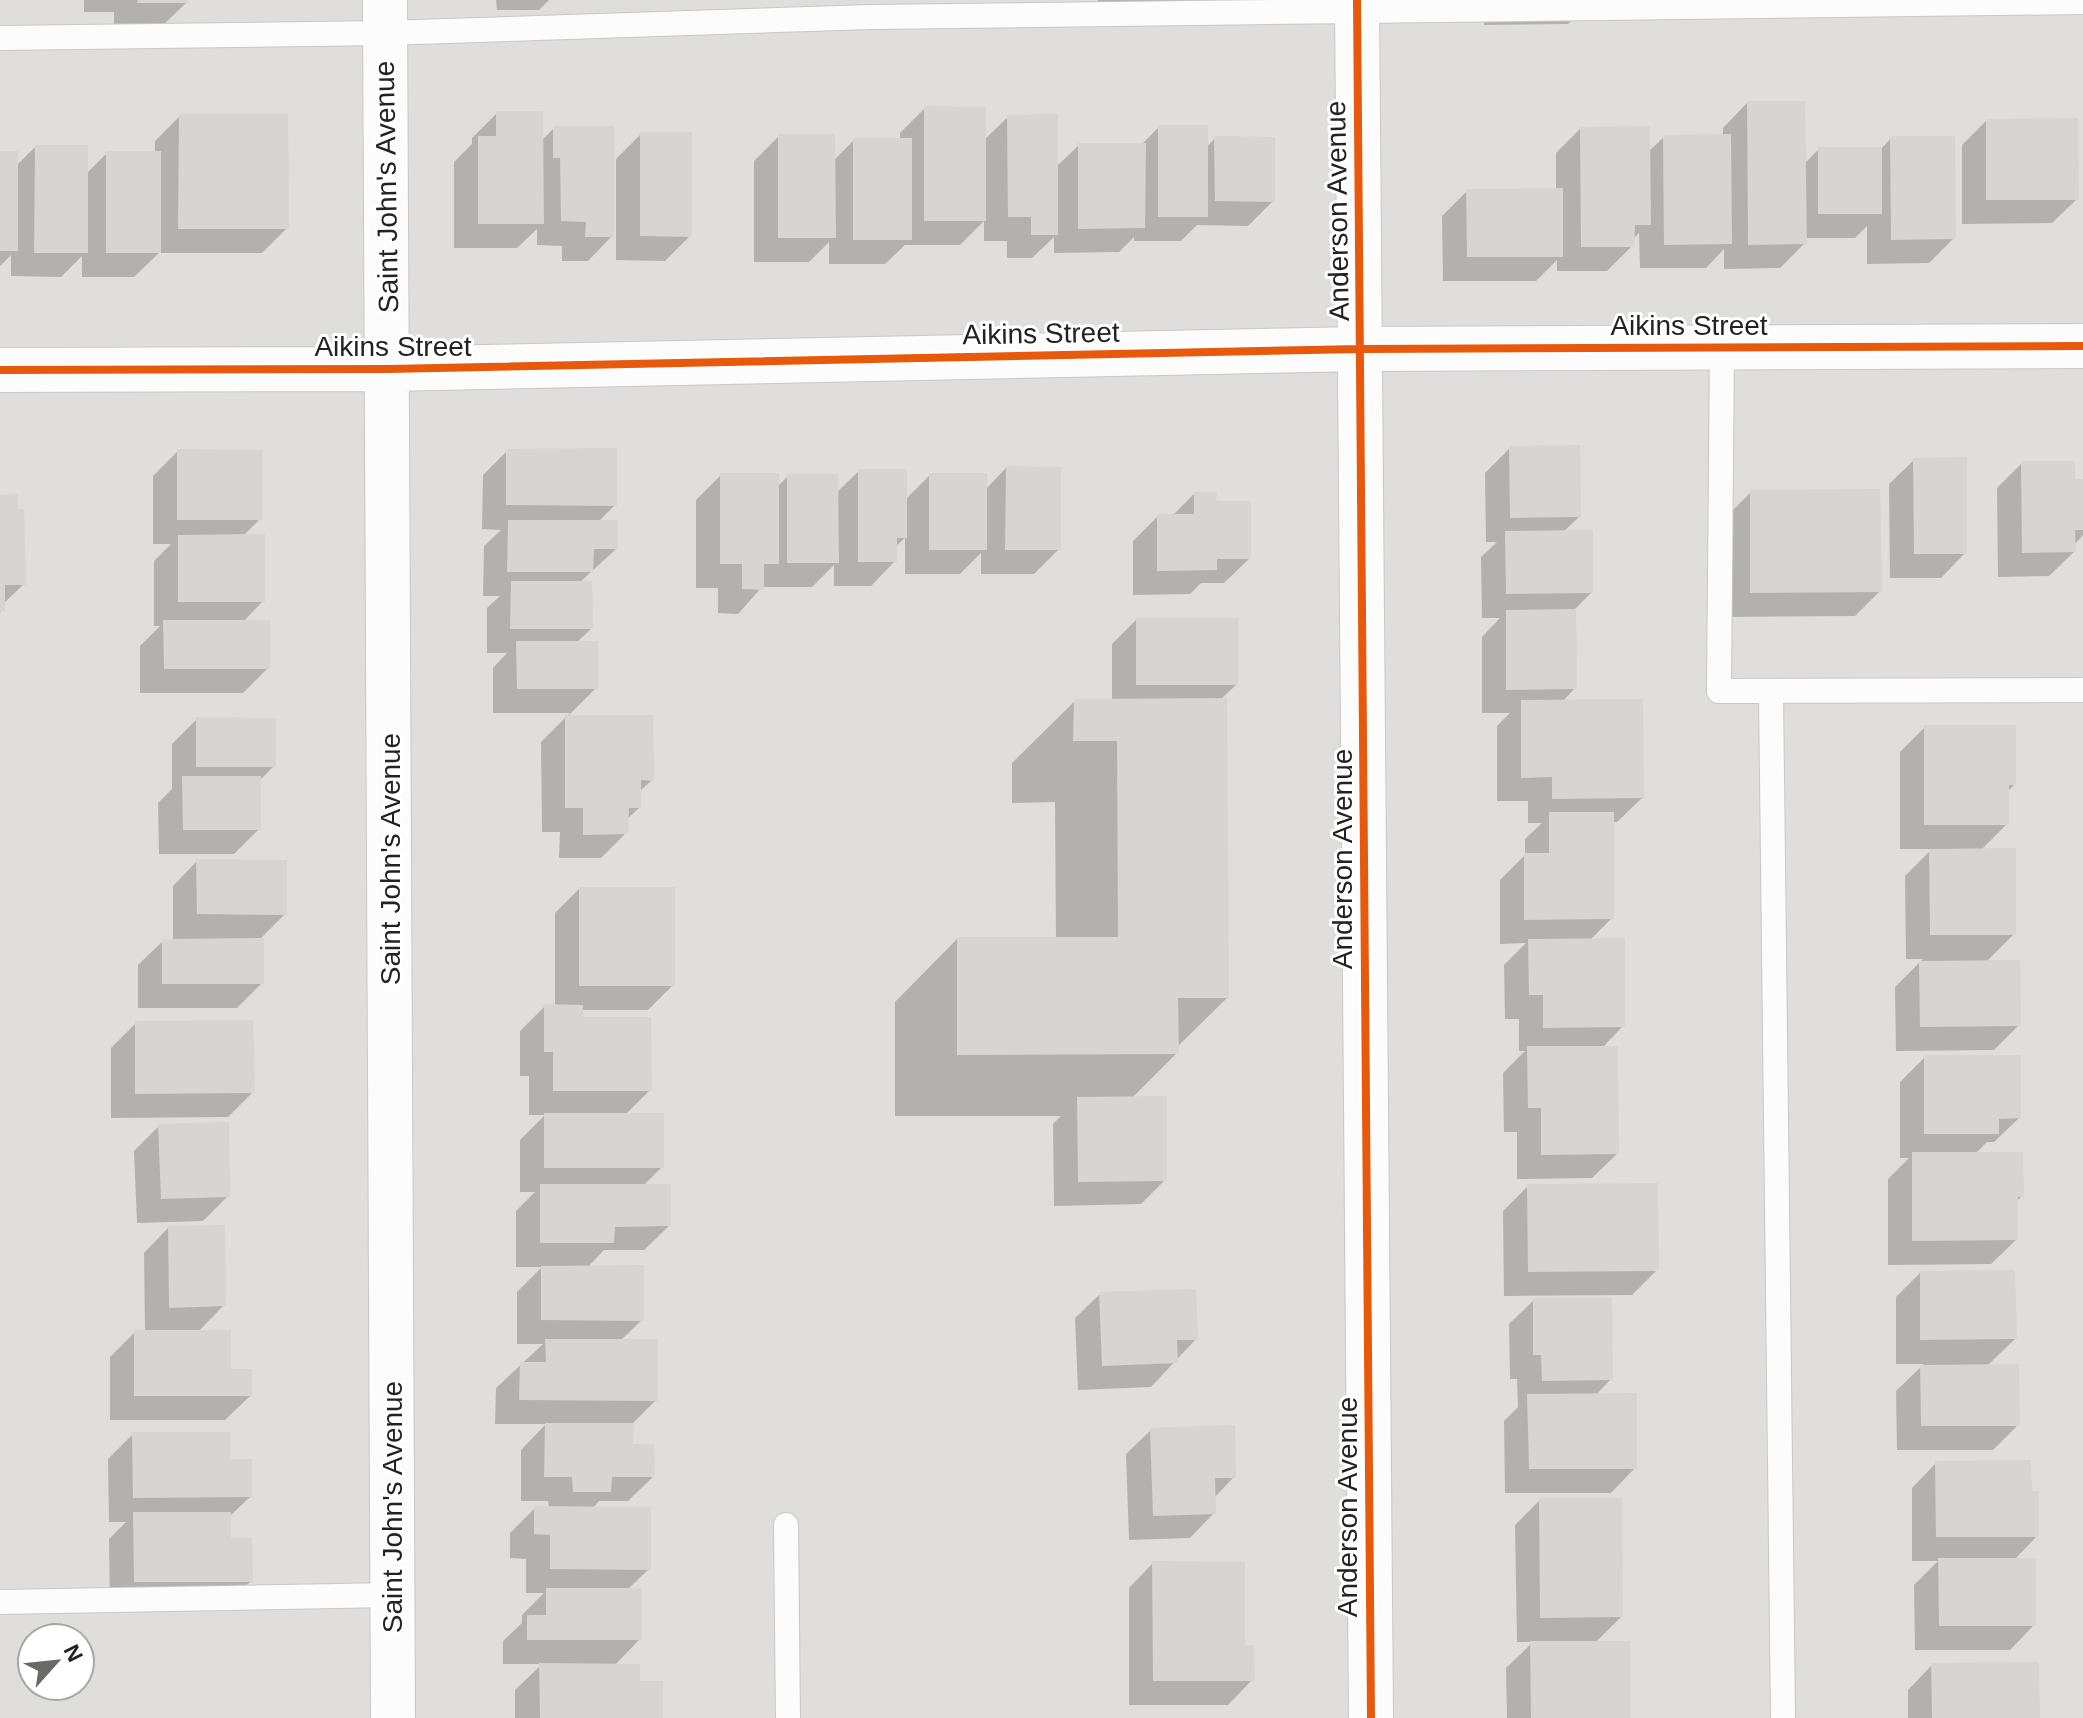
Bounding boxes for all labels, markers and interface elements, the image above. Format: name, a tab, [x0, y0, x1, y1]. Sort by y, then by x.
street label: Saint John's Avenue	[369, 61, 404, 313]
street label: Anderson Avenue	[1320, 100, 1355, 322]
street label: Aikins Street	[1610, 310, 1768, 341]
street label: Aikins Street	[962, 317, 1120, 350]
street label: Aikins Street	[314, 331, 472, 362]
street label: Saint John's Avenue	[375, 733, 406, 985]
street label: Anderson Avenue	[1327, 749, 1358, 969]
street label: Saint John's Avenue	[377, 1381, 408, 1633]
street label: Anderson Avenue	[1332, 1397, 1363, 1617]
north arrow	[16, 1622, 96, 1702]
text: N	[59, 1640, 88, 1666]

